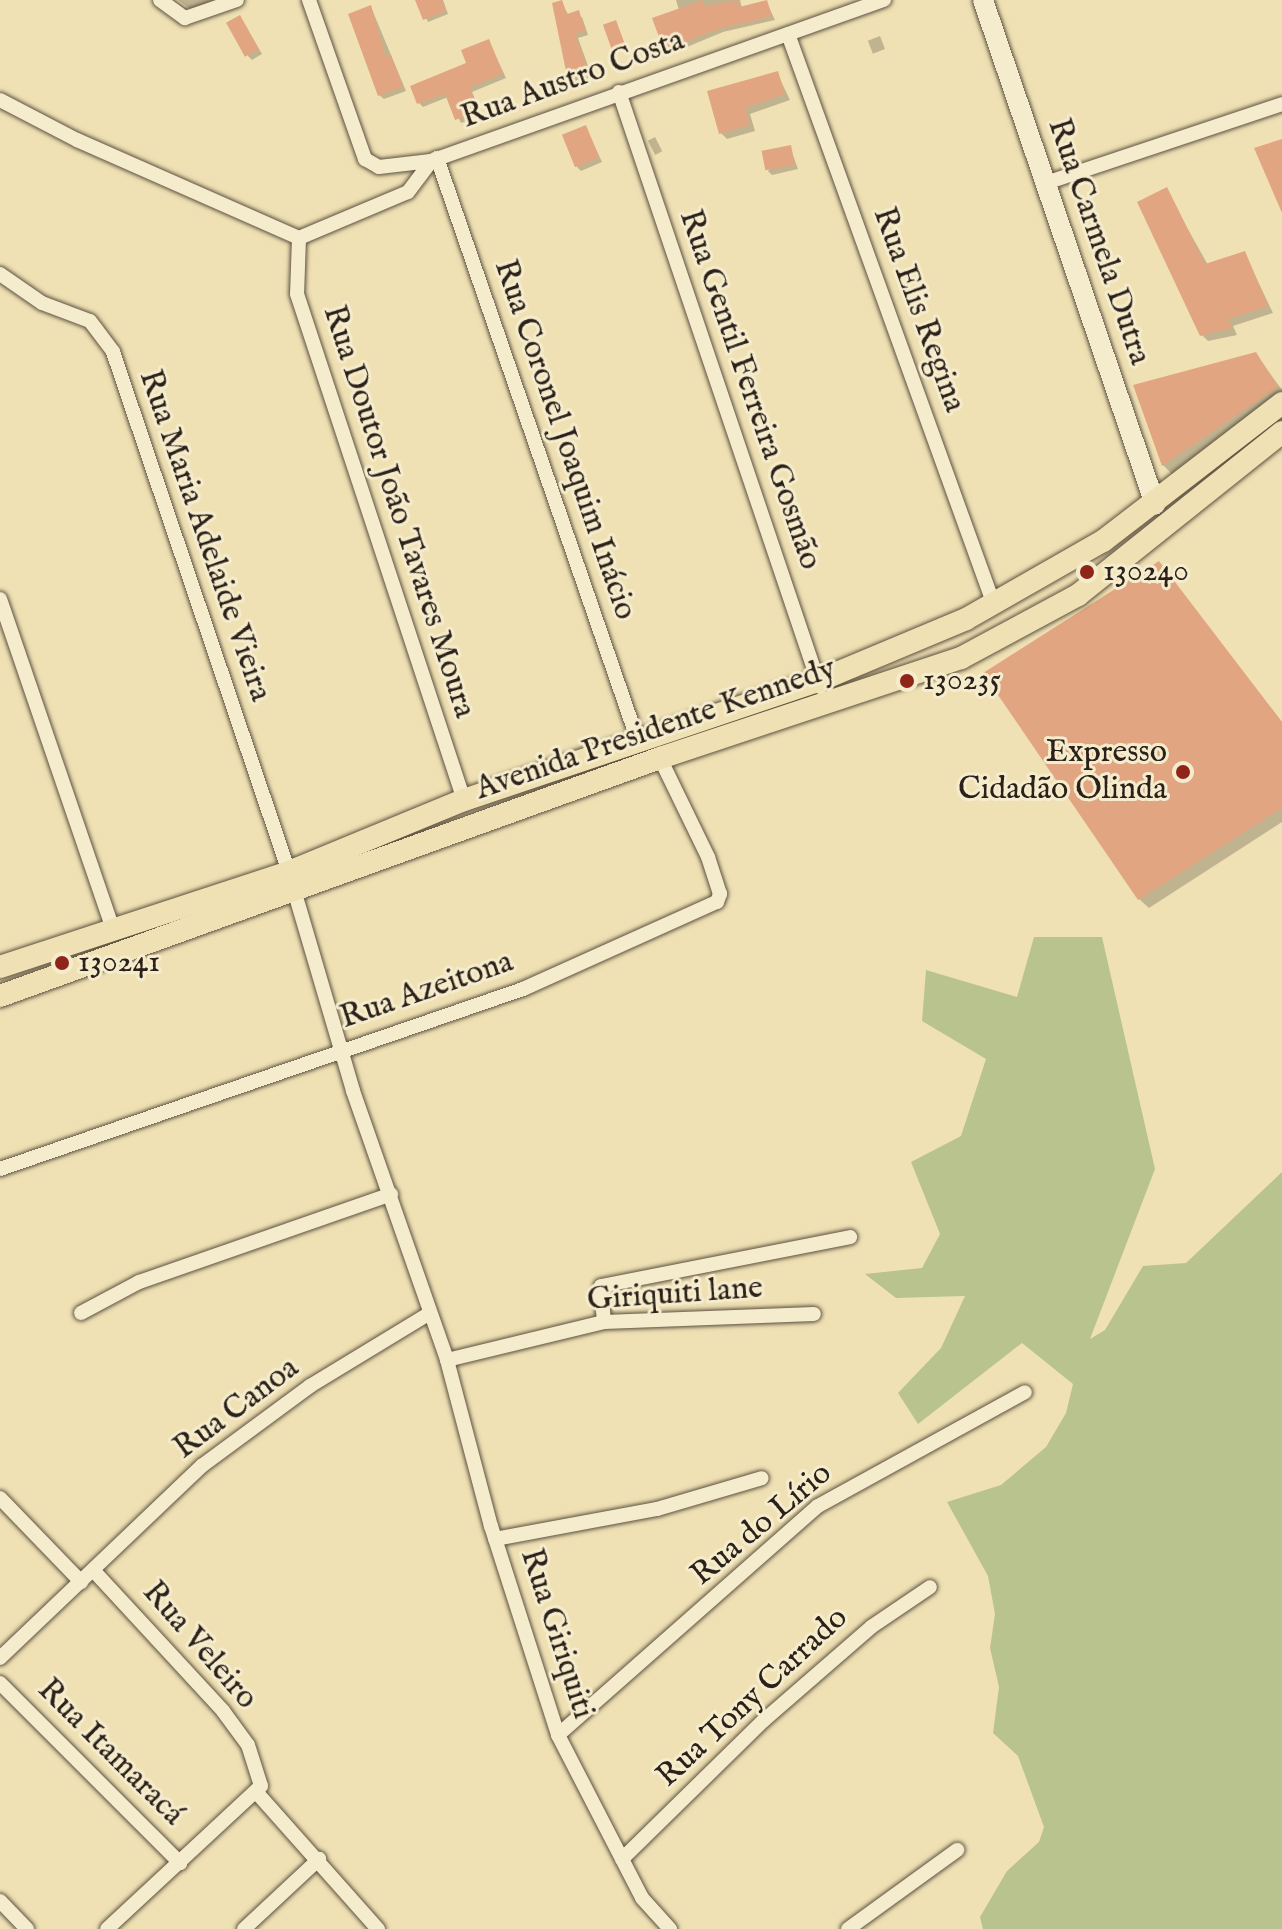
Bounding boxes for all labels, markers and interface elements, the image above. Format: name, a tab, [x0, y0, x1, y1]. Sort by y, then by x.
street label: Rua Austro Costa	[456, 22, 690, 138]
street label: Rua Carmela Dutra	[1038, 114, 1158, 370]
street label: Rua Elis Regina	[863, 202, 973, 418]
street label: Rua Gentil Ferreira Gosmão	[669, 205, 829, 575]
street label: Rua Coronel Joaquim Inácio	[484, 255, 644, 625]
street label: Rua Doutor João Tavares Moura	[313, 301, 483, 723]
street label: Rua Maria Adelaide Vieira	[129, 365, 279, 707]
place label: 130240	[1103, 553, 1189, 591]
marker: 130240	[1078, 563, 1096, 581]
street label: Avenida Presidente Kennedy	[471, 650, 841, 810]
place label: 130235	[923, 662, 1001, 700]
marker: 130235	[898, 672, 916, 690]
place label: Expresso Cidadão Olinda	[958, 735, 1167, 810]
marker: Expresso Cidadão Olinda	[1174, 763, 1192, 781]
place label: 130241	[78, 944, 160, 982]
street label: Rua Azeitona	[336, 944, 518, 1038]
marker: 130241	[53, 954, 71, 972]
street label: Giriquiti lane	[586, 1270, 764, 1320]
street label: Rua Canoa	[167, 1350, 307, 1468]
street label: Rua do Lírio	[684, 1455, 840, 1595]
street label: Rua Giriquiti	[511, 1544, 601, 1724]
street label: Rua Veleiro	[133, 1574, 265, 1718]
street label: Rua Tony Carrado	[650, 1600, 856, 1796]
street label: Rua Itamaracá	[29, 1672, 191, 1834]

